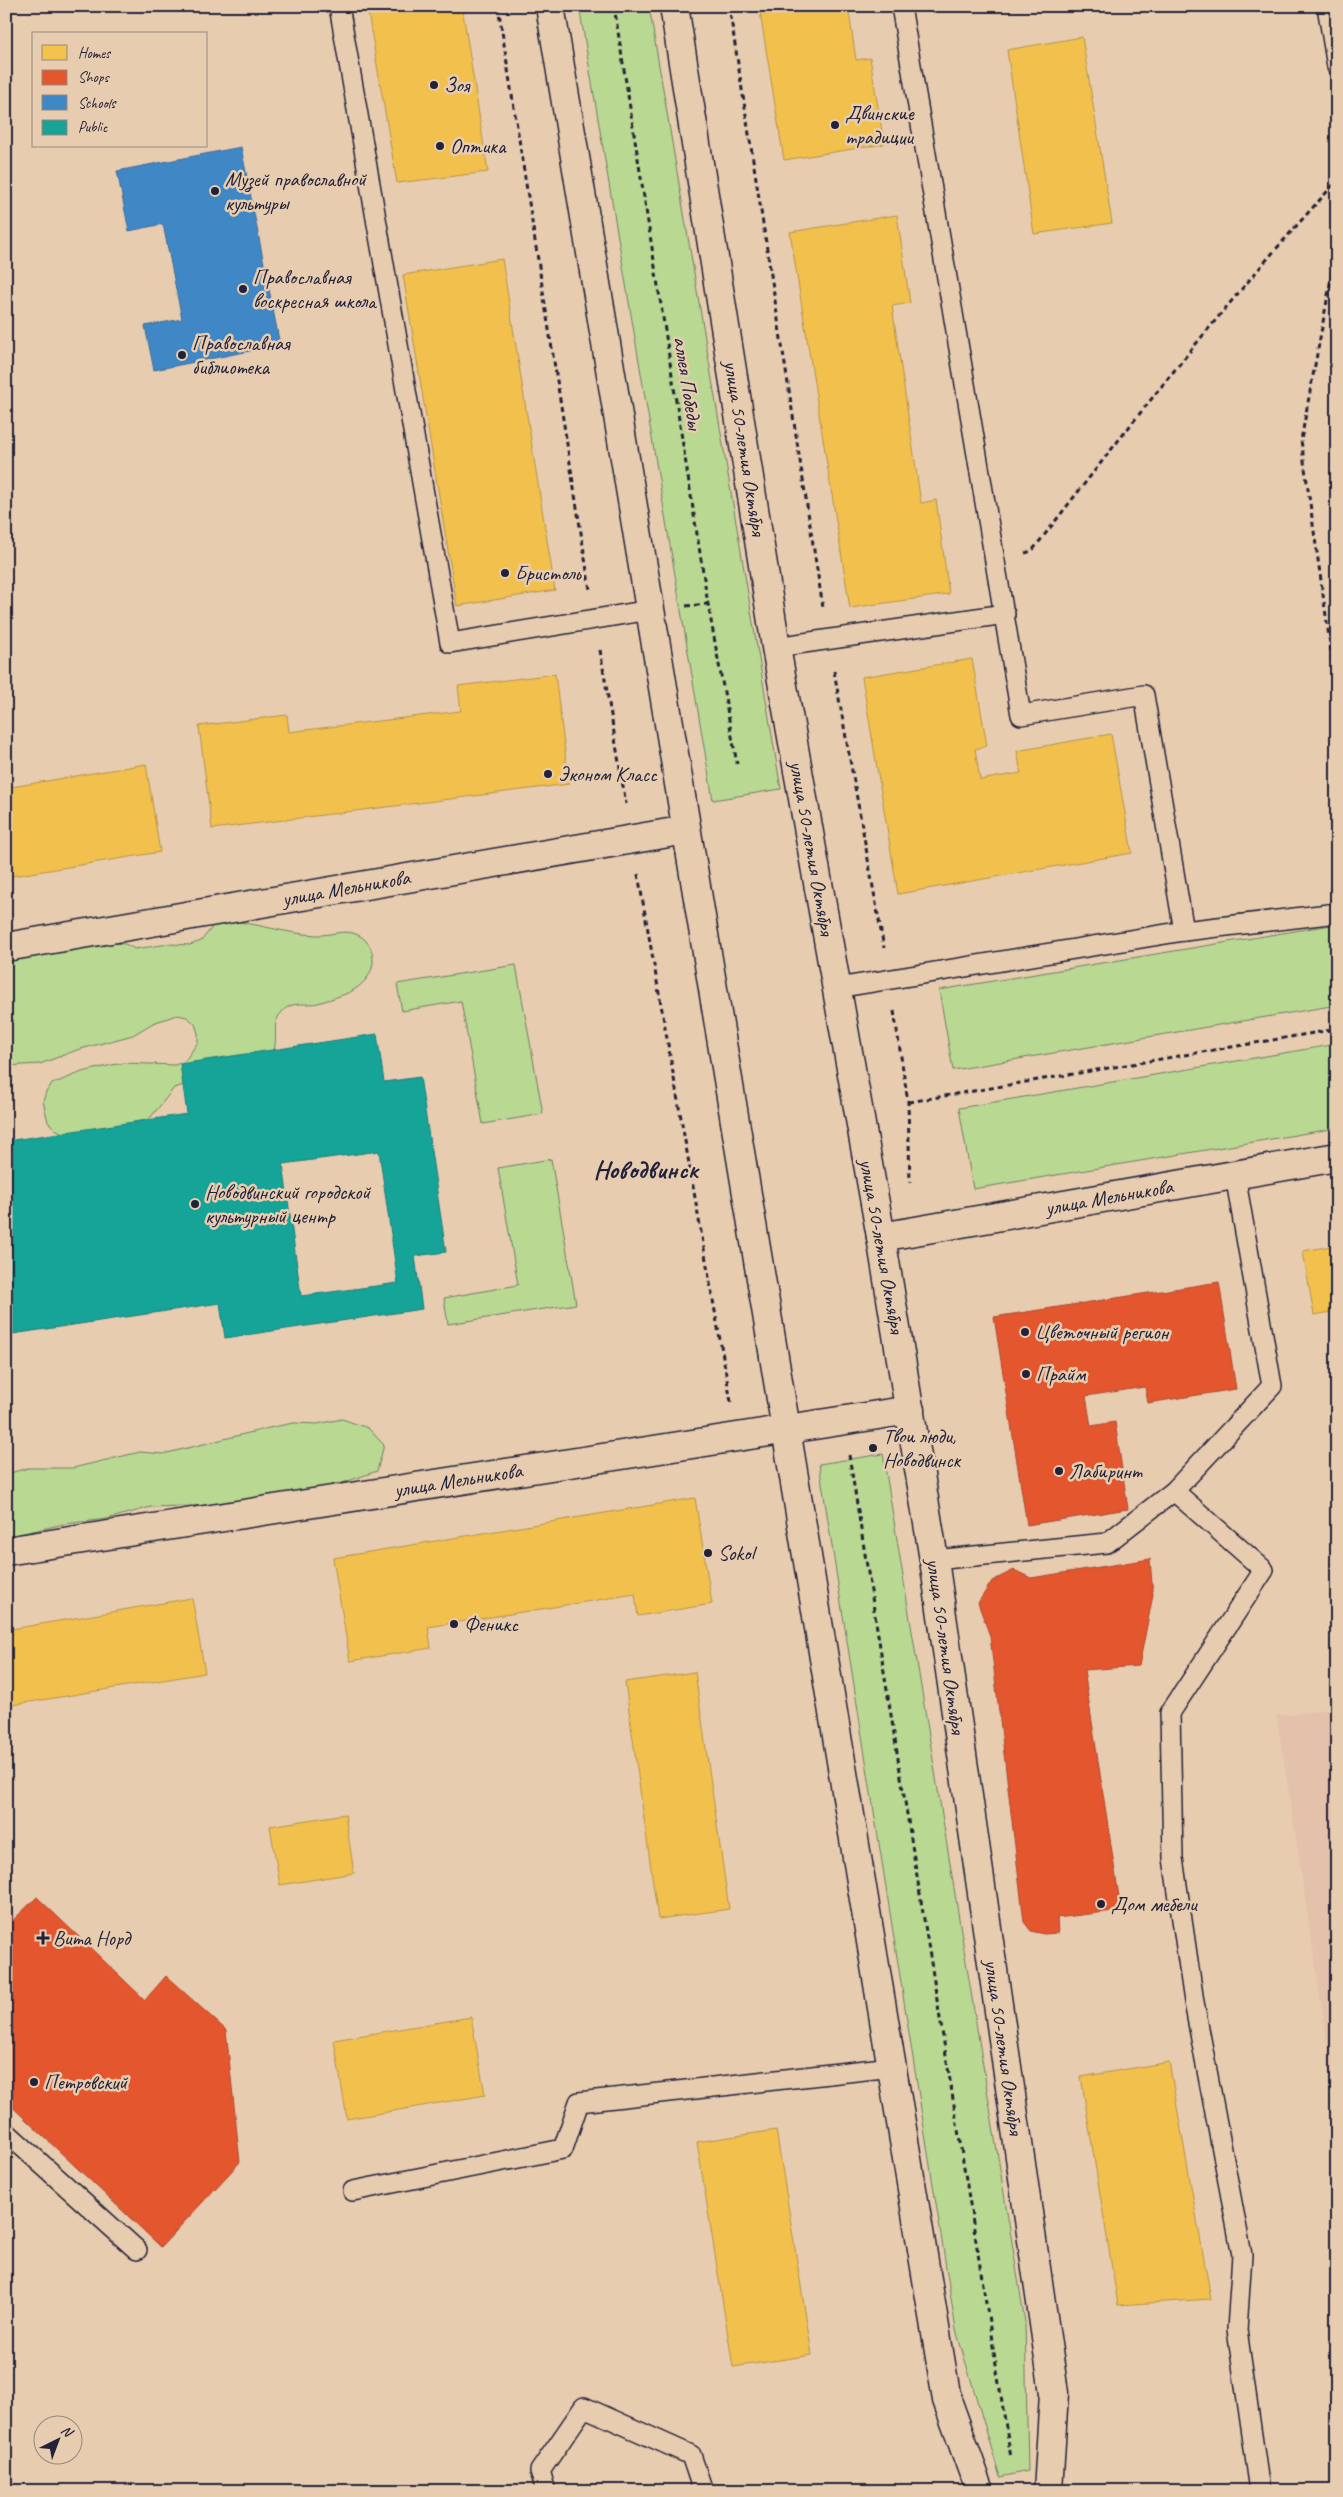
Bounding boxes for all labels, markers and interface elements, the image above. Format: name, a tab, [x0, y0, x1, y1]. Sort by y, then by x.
legend	[32, 32, 208, 148]
text: Homes	[78, 44, 112, 63]
text: Shops	[78, 68, 111, 87]
place label: Зоя	[444, 72, 471, 98]
marker: Зоя	[428, 79, 440, 91]
text: Schools	[78, 94, 117, 113]
place label: Двинские традиции	[845, 100, 915, 150]
text: Public	[78, 118, 108, 137]
marker: Двинские традиции	[829, 119, 841, 131]
place label: Оптика	[450, 133, 507, 159]
marker: Оптика	[434, 140, 446, 152]
place label: Музей православной культуры	[225, 166, 367, 216]
marker: Музей православной культуры	[209, 185, 221, 197]
place label: Православная воскресная школа	[253, 264, 378, 314]
marker: Православная воскресная школа	[237, 283, 249, 295]
place label: Православная библиотека	[192, 330, 291, 380]
street label: аллея Победы	[668, 334, 709, 433]
marker: Православная библиотека	[176, 349, 188, 361]
street label: улица 50-летия Октября	[718, 357, 772, 539]
place label: Бристоль	[515, 560, 582, 586]
marker: Бристоль	[499, 567, 511, 579]
street label: улица 50-летия Октября	[783, 757, 840, 939]
place label: Эконом Класс	[558, 761, 658, 787]
marker: Эконом Класс	[542, 768, 554, 780]
street label: улица Мельникова	[278, 864, 414, 912]
district label: Новодвинск	[594, 1153, 701, 1186]
street label: улица 50-летия Октября	[853, 1155, 910, 1337]
street label: улица Мельникова	[1041, 1173, 1177, 1221]
place label: Новодвинский городской культурный центр	[205, 1179, 371, 1229]
marker: Новодвинский городской культурный центр	[189, 1198, 201, 1210]
place label: Цветочный регион	[1035, 1319, 1170, 1345]
marker: Цветочный регион	[1019, 1326, 1031, 1338]
place label: Прайм	[1036, 1361, 1087, 1387]
marker: Прайм	[1020, 1368, 1032, 1380]
place label: Твои люди, Новодвинск	[883, 1423, 962, 1473]
marker: Твои люди, Новодвинск	[867, 1442, 879, 1454]
street label: улица Мельникова	[390, 1457, 526, 1503]
place label: Лабиринт	[1069, 1458, 1143, 1484]
marker: Лабиринт	[1053, 1465, 1065, 1477]
place label: Sokol	[718, 1540, 757, 1566]
marker: Sokol	[702, 1547, 714, 1559]
street label: улица 50-летия Октября	[921, 1555, 971, 1737]
place label: Феникс	[464, 1611, 519, 1637]
marker: Феникс	[448, 1618, 460, 1630]
place label: Дом мебели	[1111, 1891, 1198, 1917]
marker: Дом мебели	[1095, 1898, 1107, 1910]
place label: Вита Норд	[53, 1925, 132, 1951]
marker: Вита Норд	[37, 1932, 49, 1944]
street label: улица 50-летия Октября	[979, 1956, 1029, 2138]
place label: Петровский	[44, 2069, 129, 2095]
marker: Петровский	[28, 2076, 40, 2088]
north arrow	[32, 2414, 82, 2464]
text: N	[57, 2421, 77, 2441]

